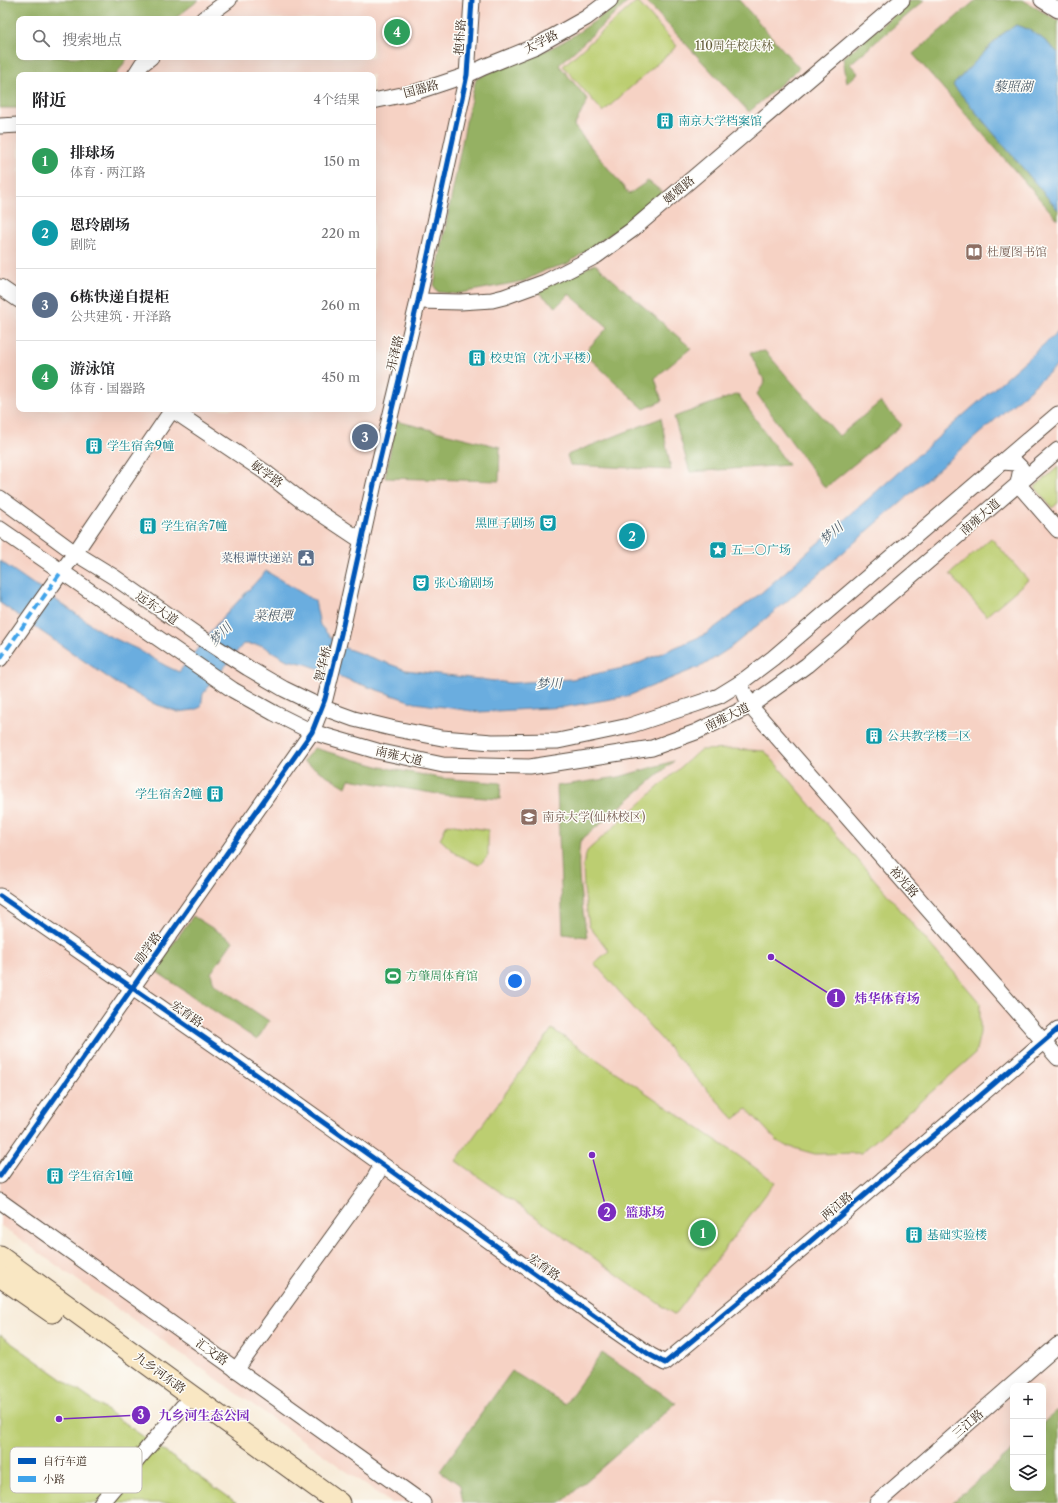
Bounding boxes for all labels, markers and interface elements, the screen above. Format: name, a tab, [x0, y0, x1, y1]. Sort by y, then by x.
search box	[16, 16, 376, 60]
pin: 4	[384, 17, 410, 47]
street label: 抱朴路	[451, 18, 468, 55]
icon: search	[30, 27, 52, 49]
street label: 太学路	[521, 27, 560, 56]
text: 搜索地点	[62, 30, 122, 49]
park label: 110周年校庆林	[695, 38, 774, 53]
street label: 国器路	[402, 77, 440, 100]
water label: 藜照湖	[993, 78, 1034, 94]
text: 附近	[32, 90, 66, 110]
text: 4个结果	[313, 91, 360, 107]
building icon: 南京大学档案馆	[655, 111, 675, 131]
place label: 南京大学档案馆	[678, 113, 762, 128]
text: 排球场	[70, 143, 115, 162]
text: 1	[42, 153, 48, 169]
text: 150 m	[324, 153, 360, 169]
text: 体育 · 两江路	[70, 164, 146, 180]
street label: 嫏嬛路	[660, 172, 697, 207]
text: 恩玲剧场	[70, 215, 130, 234]
text: 2	[41, 225, 49, 241]
text: 220 m	[321, 225, 360, 241]
text: 剧院	[70, 236, 96, 252]
library icon: 杜厦图书馆	[964, 242, 984, 262]
place label: 杜厦图书馆	[987, 244, 1047, 259]
text: 6栋快递自提柜	[70, 287, 169, 306]
text: 3	[41, 297, 49, 313]
text: 260 m	[321, 297, 360, 313]
text: 公共建筑 · 开泽路	[70, 308, 172, 324]
street label: 开泽路	[383, 334, 406, 372]
building icon: 校史馆（沈小平楼）	[467, 348, 487, 368]
place label: 校史馆（沈小平楼）	[490, 350, 598, 365]
text: 游泳馆	[70, 359, 115, 378]
text: 4	[41, 369, 49, 385]
text: 450 m	[322, 369, 360, 385]
text: 体育 · 国器路	[70, 380, 146, 396]
pin: 3	[352, 422, 378, 452]
building icon: 学生宿舍9幢	[84, 436, 104, 456]
place label: 学生宿舍9幢	[107, 438, 174, 453]
street label: 敏学路	[248, 457, 286, 490]
street label: 南雍大道	[957, 495, 1003, 538]
theatre icon: 黑匣子剧场	[538, 513, 558, 533]
place label: 黑匣子剧场	[475, 515, 535, 530]
building icon: 学生宿舍7幢	[138, 516, 158, 536]
water label: 梦川	[816, 517, 848, 548]
place label: 学生宿舍7幢	[161, 518, 227, 533]
pin: 2	[619, 521, 645, 551]
place icon: 五二〇广场	[708, 540, 728, 560]
place label: 五二〇广场	[731, 542, 791, 557]
public building icon: 菜根谭快递站	[296, 548, 316, 568]
place label: 菜根谭快递站	[221, 550, 293, 565]
theatre icon: 张心瑜剧场	[411, 573, 431, 593]
place label: 张心瑜剧场	[434, 575, 494, 590]
street label: 远东大道	[133, 588, 181, 628]
water label: 菜根潭	[253, 607, 294, 623]
water label: 梦川	[205, 618, 236, 649]
street label: 智华桥	[311, 645, 334, 683]
water label: 梦川	[536, 675, 564, 691]
street label: 南雍大道	[702, 699, 752, 734]
building icon: 公共教学楼二区	[864, 726, 884, 746]
place label: 公共教学楼二区	[887, 728, 971, 743]
street label: 南雍大道	[374, 743, 424, 768]
building icon: 学生宿舍2幢	[205, 784, 225, 804]
place label: 学生宿舍2幢	[135, 786, 202, 801]
school or university icon: 南京大学(仙林校区)	[519, 807, 539, 827]
place label: 南京大学(仙林校区)	[542, 809, 646, 824]
street label: 裕光路	[887, 863, 922, 900]
street label: 励学路	[131, 929, 164, 967]
sports icon: 方肇周体育馆	[383, 966, 403, 986]
place label: 方肇周体育馆	[406, 968, 478, 983]
your location	[505, 971, 525, 991]
callout: 炜华体育场	[826, 986, 927, 1011]
text: 1	[833, 990, 839, 1005]
text: 炜华体育场	[854, 990, 920, 1006]
street label: 宏育路	[168, 997, 206, 1030]
building icon: 学生宿舍1幢	[45, 1166, 65, 1186]
place label: 学生宿舍1幢	[68, 1168, 133, 1183]
street label: 两江路	[818, 1188, 855, 1223]
callout: 篮球场	[597, 1200, 672, 1225]
text: 篮球场	[625, 1204, 665, 1220]
text: 2	[603, 1205, 611, 1220]
pin: 1	[690, 1218, 716, 1248]
building icon: 基础实验楼	[904, 1225, 924, 1245]
place label: 基础实验楼	[927, 1227, 987, 1242]
street label: 宏育路	[525, 1250, 563, 1283]
street label: 汇文路	[193, 1335, 231, 1368]
street label: 九乡河东路	[132, 1349, 189, 1396]
map controls	[1010, 1383, 1046, 1491]
button: +	[1010, 1383, 1046, 1419]
callout: 九乡河生态公园	[131, 1403, 258, 1428]
street label: 三江路	[949, 1406, 986, 1441]
text: 3	[138, 1407, 145, 1422]
text: 九乡河生态公园	[158, 1407, 250, 1423]
button: −	[1010, 1419, 1046, 1455]
legend	[10, 1447, 142, 1493]
text: 自行车道	[43, 1454, 87, 1468]
button: layers	[1010, 1455, 1046, 1491]
text: 小路	[43, 1472, 65, 1486]

